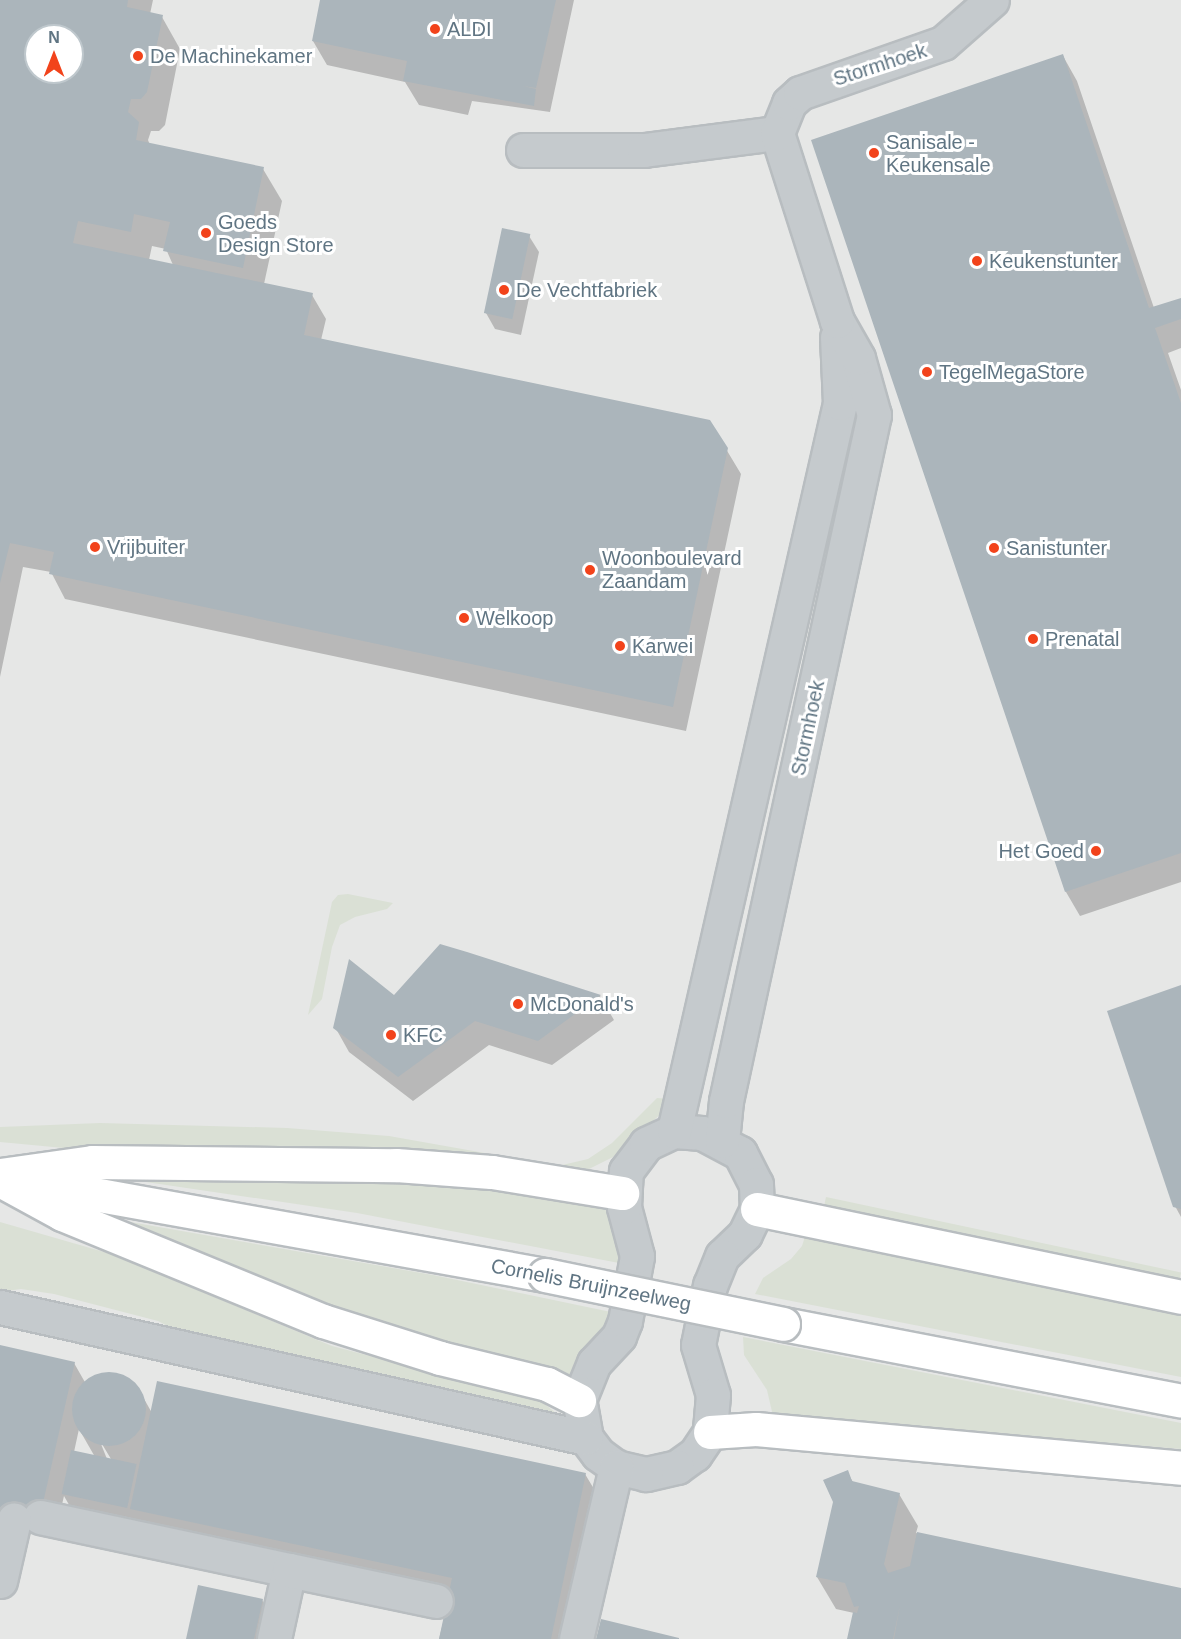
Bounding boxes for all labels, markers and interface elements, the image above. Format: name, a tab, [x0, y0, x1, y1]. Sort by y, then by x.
place label: ALDI	[447, 17, 491, 41]
marker: ALDI	[428, 22, 442, 36]
north arrow	[24, 24, 84, 84]
text: N	[48, 29, 60, 46]
street label: Stormhoek	[830, 39, 930, 91]
place label: De Machinekamer	[150, 44, 312, 68]
marker: De Machinekamer	[131, 49, 145, 63]
place label: Sanisale - Keukensale	[886, 130, 991, 177]
marker: Sanisale - Keukensale	[867, 146, 881, 160]
place label: Goeds Design Store	[218, 210, 334, 257]
marker: Goeds Design Store	[199, 226, 213, 240]
place label: Keukenstunter	[989, 249, 1118, 273]
marker: Keukenstunter	[970, 254, 984, 268]
place label: De Vechtfabriek	[516, 278, 657, 302]
marker: De Vechtfabriek	[497, 283, 511, 297]
place label: TegelMegaStore	[939, 360, 1085, 384]
marker: TegelMegaStore	[920, 365, 934, 379]
place label: Vrijbuiter	[107, 535, 185, 559]
place label: Sanistunter	[1006, 536, 1107, 560]
marker: Vrijbuiter	[88, 540, 102, 554]
marker: Sanistunter	[987, 541, 1001, 555]
place label: Woonboulevard Zaandam	[602, 546, 742, 593]
marker: Woonboulevard Zaandam	[583, 563, 597, 577]
place label: Welkoop	[476, 606, 553, 630]
marker: Welkoop	[457, 611, 471, 625]
place label: Prenatal	[1045, 627, 1119, 651]
marker: Prenatal	[1026, 632, 1040, 646]
place label: Karwei	[632, 634, 693, 658]
marker: Karwei	[613, 639, 627, 653]
street label: Stormhoek	[786, 678, 830, 778]
place label: Het Goed	[998, 839, 1084, 863]
marker: Het Goed	[1089, 844, 1103, 858]
place label: McDonald's	[530, 992, 634, 1016]
marker: McDonald's	[511, 997, 525, 1011]
place label: KFC	[403, 1023, 443, 1047]
marker: KFC	[384, 1028, 398, 1042]
street label: Cornelis Bruijnzeelweg	[489, 1254, 693, 1316]

